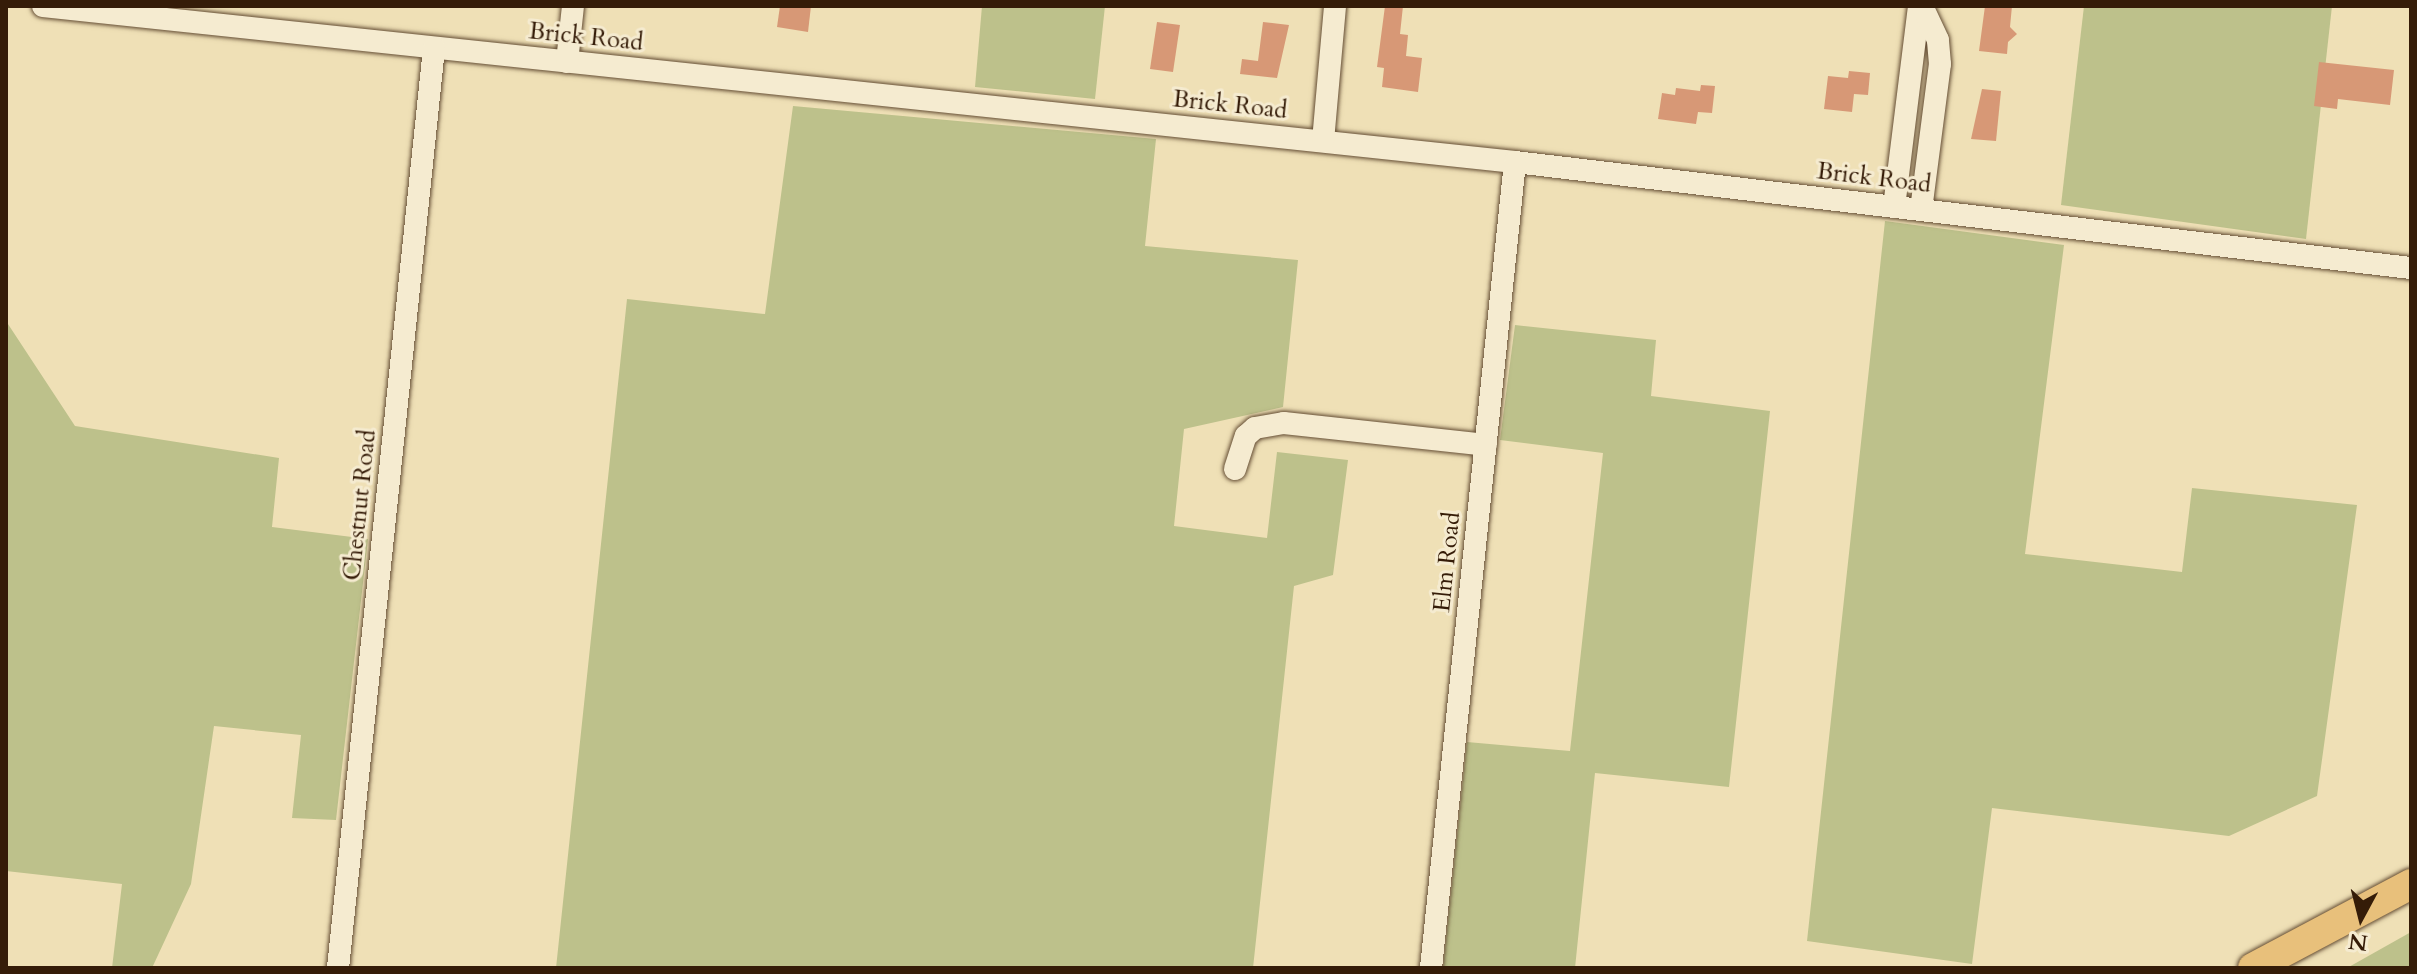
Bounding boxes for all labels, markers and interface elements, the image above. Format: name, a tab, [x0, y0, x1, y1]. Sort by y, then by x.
street label: Brick Road	[527, 17, 645, 57]
street label: Brick Road	[1171, 85, 1289, 125]
street label: Brick Road	[1815, 157, 1933, 199]
street label: Chestnut Road	[338, 428, 382, 582]
street label: Elm Road	[1427, 511, 1467, 613]
north arrow	[2321, 878, 2401, 958]
text: N	[2347, 926, 2369, 958]

